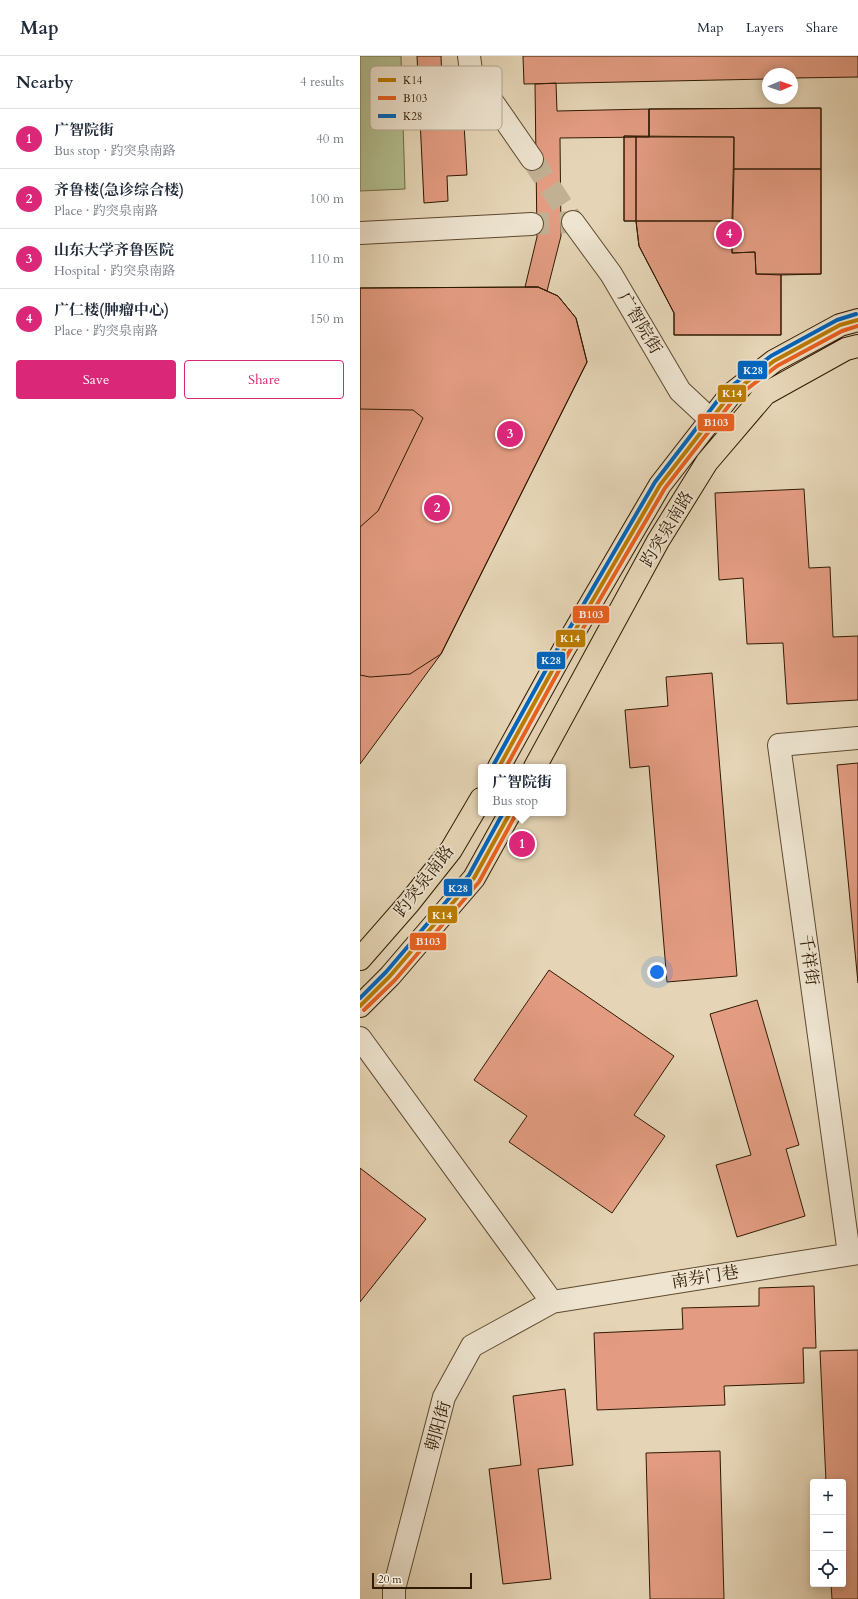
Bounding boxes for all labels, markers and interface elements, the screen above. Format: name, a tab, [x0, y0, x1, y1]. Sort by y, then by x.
text: Map	[20, 15, 59, 41]
text: Map	[697, 18, 724, 37]
text: Layers	[746, 18, 784, 37]
text: Share	[806, 18, 838, 37]
legend	[370, 66, 502, 130]
north arrow	[762, 68, 798, 104]
text: Nearby	[16, 71, 73, 94]
text: 4 results	[300, 73, 344, 91]
text: K14	[403, 73, 423, 88]
text: B103	[403, 91, 428, 106]
text: K28	[403, 109, 422, 124]
text: 广智院街	[54, 120, 114, 140]
text: 1	[26, 130, 32, 148]
text: 40 m	[316, 130, 344, 148]
text: Bus stop · 趵突泉南路	[54, 142, 176, 160]
text: 齐鲁楼(急诊综合楼)	[54, 180, 184, 200]
text: 2	[26, 190, 32, 208]
text: 100 m	[310, 190, 344, 208]
text: Place · 趵突泉南路	[54, 202, 158, 220]
pin: 4	[716, 219, 742, 249]
text: 山东大学齐鲁医院	[54, 240, 174, 260]
text: 3	[26, 250, 32, 268]
text: 110 m	[310, 250, 344, 268]
text: Hospital · 趵突泉南路	[54, 262, 175, 280]
street label: 广智院街	[613, 288, 667, 358]
text: 广仁楼(肿瘤中心)	[54, 300, 169, 320]
text: 4	[26, 310, 32, 328]
text: 150 m	[310, 310, 344, 328]
text: Place · 趵突泉南路	[54, 322, 158, 340]
button: Save	[16, 360, 176, 399]
button: Share	[184, 360, 344, 399]
line badge: K28	[737, 360, 768, 380]
text: K28	[743, 363, 763, 378]
line badge: K14	[717, 384, 747, 403]
text: K14	[722, 386, 742, 401]
line badge: B103	[697, 413, 735, 432]
text: B103	[704, 415, 729, 430]
pin: 3	[497, 419, 523, 449]
street label: 趵突泉南路	[635, 487, 699, 571]
pin: 2	[424, 493, 450, 523]
line badge: B103	[572, 605, 610, 624]
text: B103	[579, 607, 604, 622]
line badge: K14	[555, 629, 586, 648]
text: K14	[560, 631, 580, 646]
line badge: K28	[536, 651, 566, 670]
text: K28	[541, 653, 561, 668]
popup	[478, 764, 566, 816]
text: 广智院街	[492, 772, 552, 792]
text: Bus stop	[492, 792, 538, 810]
pin: 1	[509, 829, 535, 859]
street label: 趵突泉南路	[389, 840, 459, 922]
line badge: K28	[443, 878, 473, 897]
text: K28	[448, 881, 468, 896]
line badge: K14	[427, 905, 458, 924]
text: K14	[432, 908, 452, 923]
line badge: B103	[409, 932, 447, 951]
street label: 千祥街	[794, 933, 824, 987]
text: B103	[416, 934, 441, 949]
your location	[647, 962, 667, 982]
street label: 南券门巷	[670, 1260, 740, 1294]
street label: 朝阳街	[420, 1398, 456, 1454]
map controls	[810, 1479, 846, 1587]
button: +	[810, 1479, 846, 1515]
button: −	[810, 1515, 846, 1551]
button: locate	[810, 1551, 846, 1587]
scale bar	[372, 1571, 472, 1590]
text: 20 m	[378, 1572, 402, 1587]

